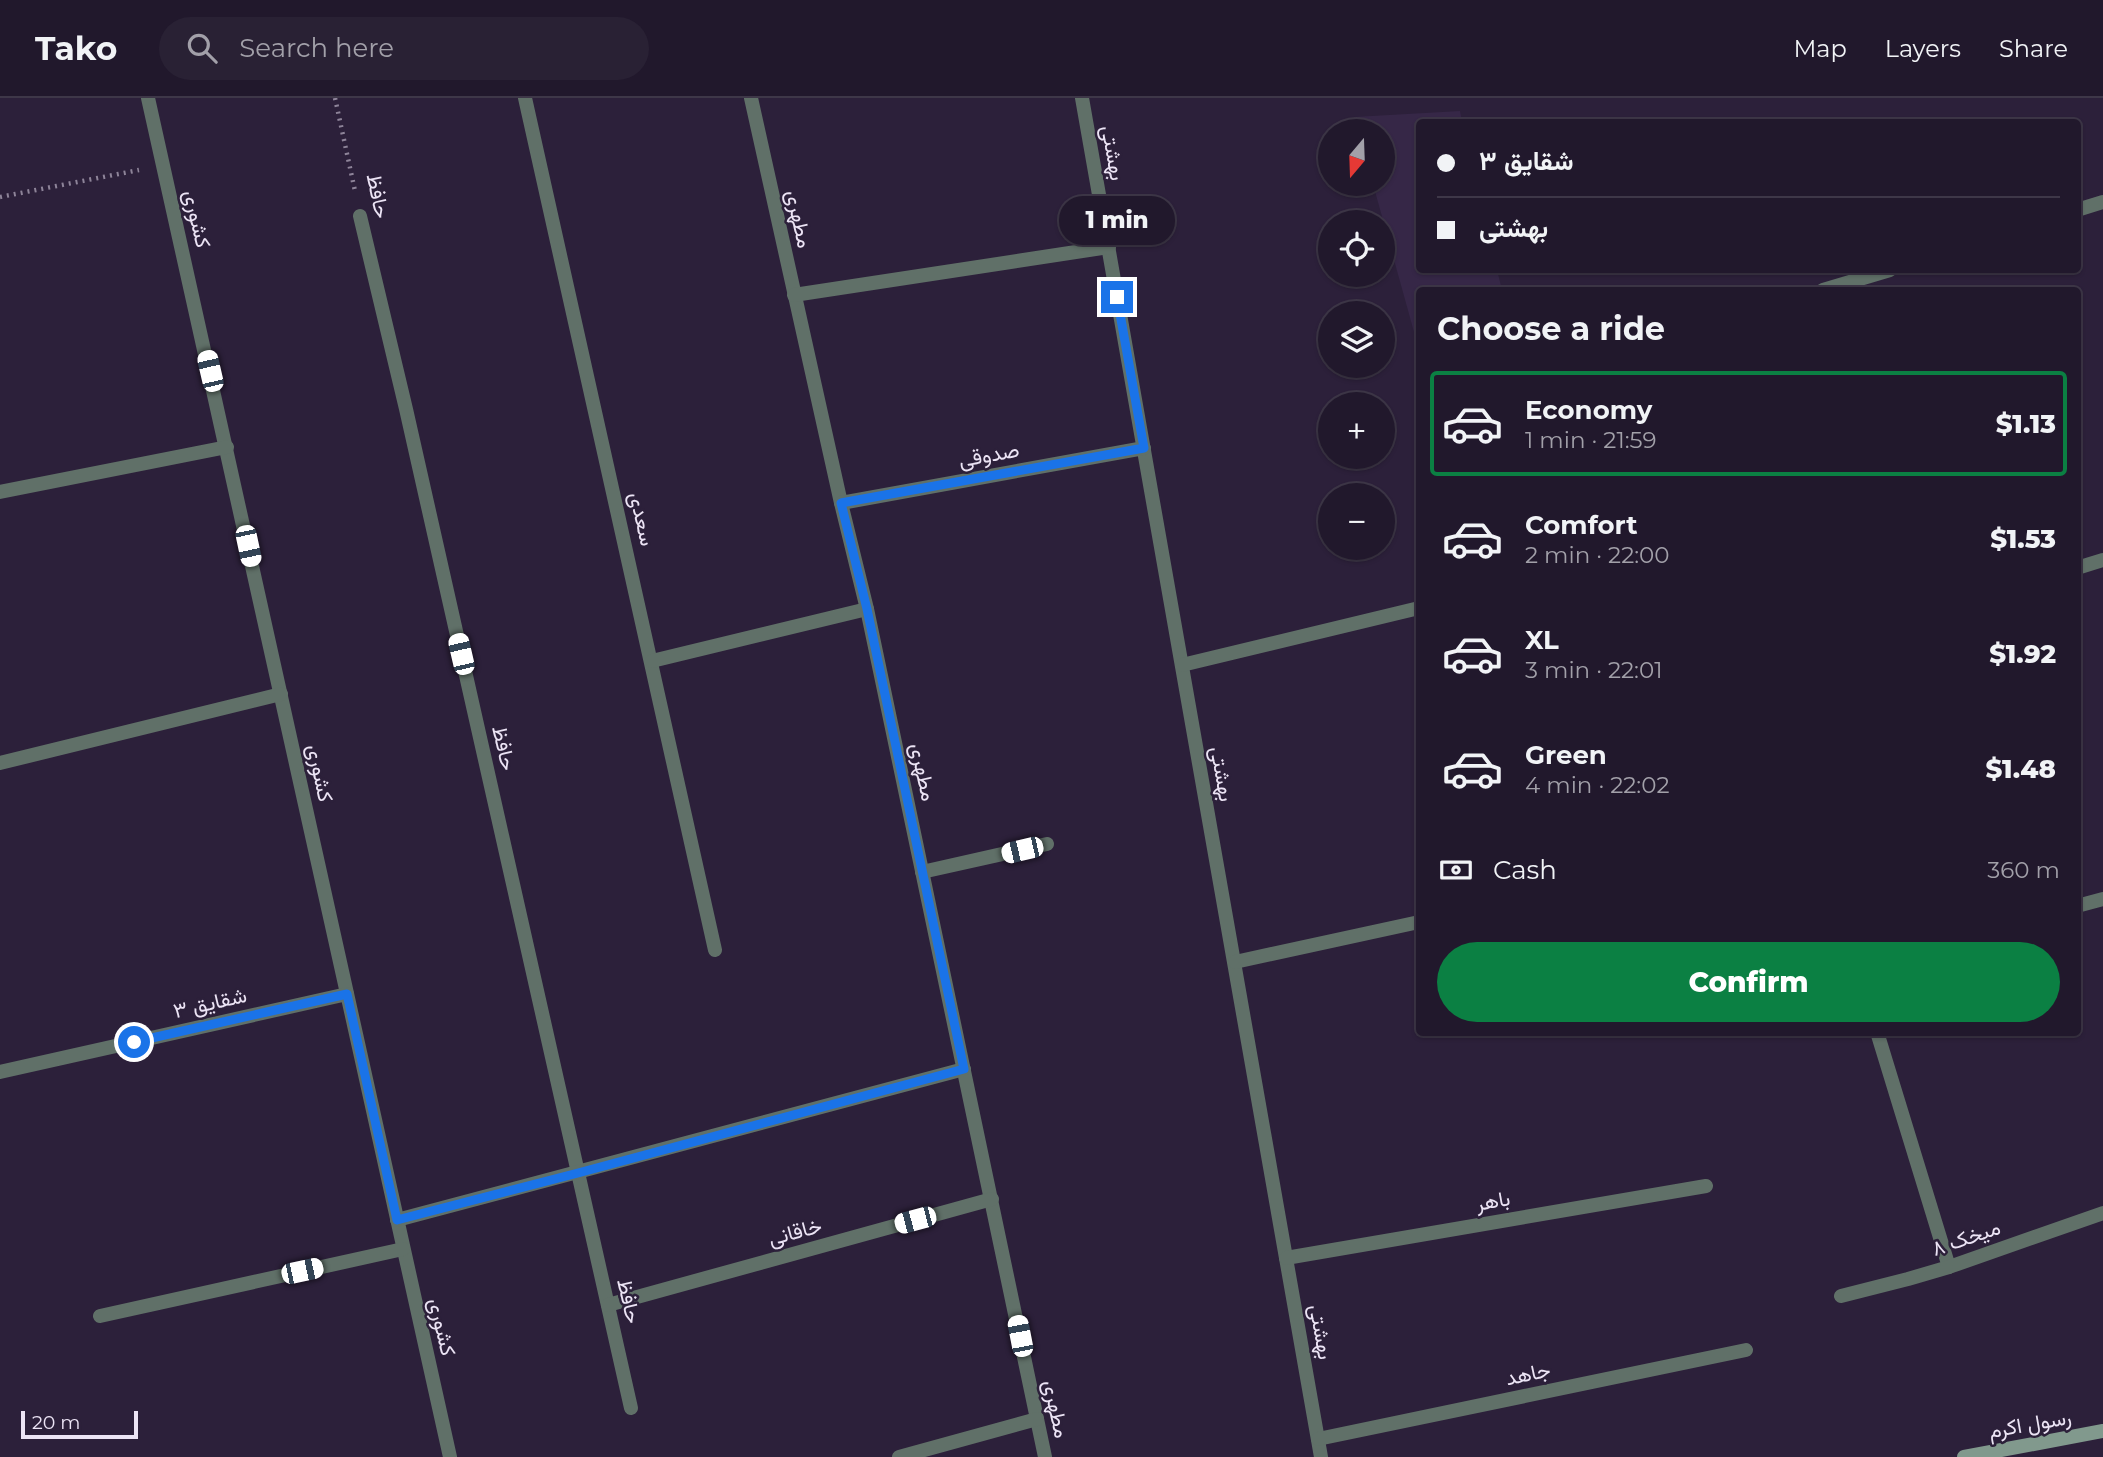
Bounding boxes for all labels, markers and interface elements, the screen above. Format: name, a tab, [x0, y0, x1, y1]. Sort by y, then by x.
search box	[159, 17, 649, 80]
text: Tako	[35, 28, 117, 68]
icon: search	[183, 29, 221, 67]
text: Search here	[239, 32, 394, 64]
text: Map	[1793, 34, 1847, 63]
text: Layers	[1885, 34, 1961, 63]
text: Share	[1999, 34, 2068, 63]
north arrow	[1318, 119, 1395, 196]
map controls	[1318, 119, 1395, 560]
street label: بهشتی	[1095, 123, 1131, 183]
text: شقایق ۳	[1479, 145, 1574, 177]
street label: حافظ	[362, 171, 395, 221]
street label: کشوری	[178, 188, 216, 250]
street label: مطهری	[780, 188, 818, 250]
callout: 1 min	[1059, 195, 1175, 244]
text: 1 min	[1085, 206, 1149, 234]
button: locate	[1318, 210, 1395, 287]
text: بهشتی	[1479, 212, 1548, 244]
route end	[1101, 281, 1133, 313]
button: layers	[1318, 301, 1395, 378]
text: Choose a ride	[1437, 309, 1665, 348]
car	[196, 348, 225, 394]
button: +	[1318, 392, 1395, 469]
icon: car	[1441, 392, 1504, 455]
text: Economy	[1525, 394, 1652, 426]
text: $1.13	[1996, 408, 2056, 440]
text: 1 min · 21:59	[1525, 426, 1657, 454]
street label: صدوقی	[957, 437, 1021, 473]
button: −	[1318, 483, 1395, 560]
street label: سعدی	[624, 489, 661, 548]
icon: car	[1441, 507, 1504, 570]
text: Comfort	[1525, 509, 1637, 541]
car	[234, 523, 263, 569]
text: $1.53	[1990, 523, 2056, 555]
text: 2 min · 22:00	[1525, 541, 1670, 569]
icon: car	[1441, 622, 1504, 685]
text: XL	[1525, 624, 1559, 656]
car	[447, 631, 476, 677]
text: $1.92	[1989, 638, 2056, 670]
text: 3 min · 22:01	[1525, 656, 1663, 684]
street label: حافظ	[487, 723, 522, 773]
icon: car	[1441, 737, 1504, 800]
text: Green	[1525, 739, 1607, 771]
street label: مطهری	[904, 741, 942, 803]
street label: کشوری	[301, 742, 339, 804]
street label: بهشتی	[1204, 744, 1240, 804]
text: $1.48	[1986, 753, 2056, 785]
text: 4 min · 22:02	[1525, 771, 1670, 799]
car	[1000, 835, 1045, 865]
icon: cash	[1437, 851, 1475, 889]
text: Cash	[1493, 854, 1557, 886]
text: 360 m	[1987, 856, 2060, 884]
button: Confirm	[1437, 942, 2060, 1022]
street label: شقایق ۳	[171, 982, 249, 1023]
route start	[118, 1026, 150, 1058]
street label: باهر	[1473, 1185, 1512, 1217]
car	[892, 1204, 939, 1236]
street label: خاقانی	[765, 1212, 824, 1251]
street label: میخک ۸	[1928, 1214, 2003, 1261]
car	[280, 1256, 325, 1286]
street label: حافظ	[612, 1276, 647, 1326]
street label: کشوری	[423, 1296, 461, 1358]
street label: بهشتی	[1303, 1302, 1339, 1362]
car	[1006, 1313, 1035, 1359]
street label: جاهد	[1503, 1357, 1553, 1390]
street label: مطهری	[1037, 1378, 1075, 1440]
street label: رسول اکرم	[1987, 1404, 2074, 1445]
scale bar	[21, 1408, 138, 1440]
text: 20 m	[32, 1411, 80, 1434]

